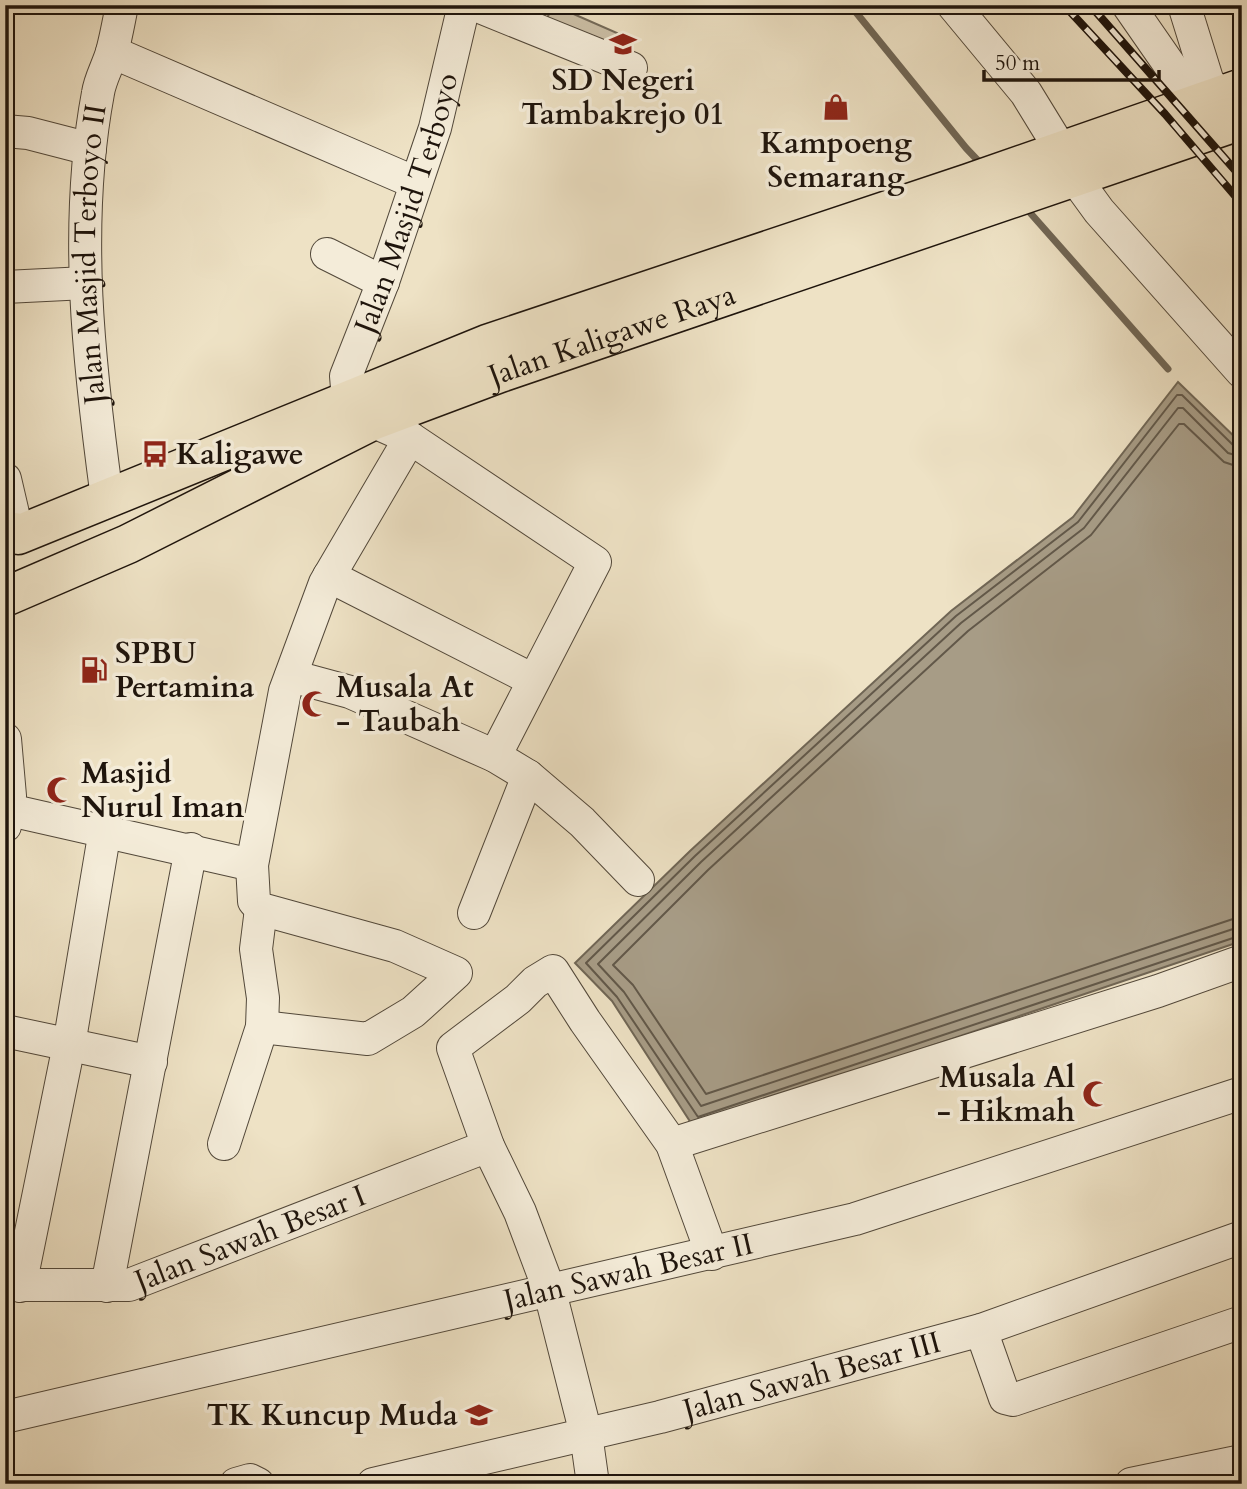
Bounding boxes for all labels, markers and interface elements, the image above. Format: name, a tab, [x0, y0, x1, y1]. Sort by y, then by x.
school or university icon: SD Negeri Tambakrejo 01	[608, 29, 638, 59]
scale bar	[984, 38, 1160, 82]
text: 50 m	[995, 49, 1040, 78]
place label: SD Negeri Tambakrejo 01	[521, 60, 725, 135]
street label: Jalan Masjid Terboyo	[343, 69, 468, 343]
shop icon: Kampoeng Semarang	[821, 92, 851, 122]
street label: Jalan Masjid Terboyo II	[65, 101, 116, 410]
place label: Kampoeng Semarang	[760, 123, 912, 198]
street label: Jalan Kaligawe Raya	[479, 274, 741, 397]
place label: Kaligawe	[176, 434, 304, 475]
bus stop icon: Kaligawe	[140, 439, 170, 469]
place label: SPBU Pertamina	[115, 633, 255, 708]
fuel station icon: SPBU Pertamina	[79, 655, 109, 685]
place label: Musala At - Taubah	[336, 667, 474, 742]
mosque icon: Musala At - Taubah	[300, 689, 330, 719]
place label: Masjid Nurul Iman	[81, 753, 244, 828]
mosque icon: Masjid Nurul Iman	[45, 775, 75, 805]
place label: Musala Al - Hikmah	[937, 1057, 1075, 1132]
mosque icon: Musala Al - Hikmah	[1081, 1079, 1111, 1109]
street label: Jalan Sawah Besar I	[125, 1175, 372, 1303]
street label: Jalan Sawah Besar II	[496, 1223, 757, 1322]
street label: Jalan Sawah Besar III	[675, 1321, 945, 1431]
place label: TK Kuncup Muda	[207, 1395, 458, 1436]
school or university icon: TK Kuncup Muda	[464, 1400, 494, 1430]

